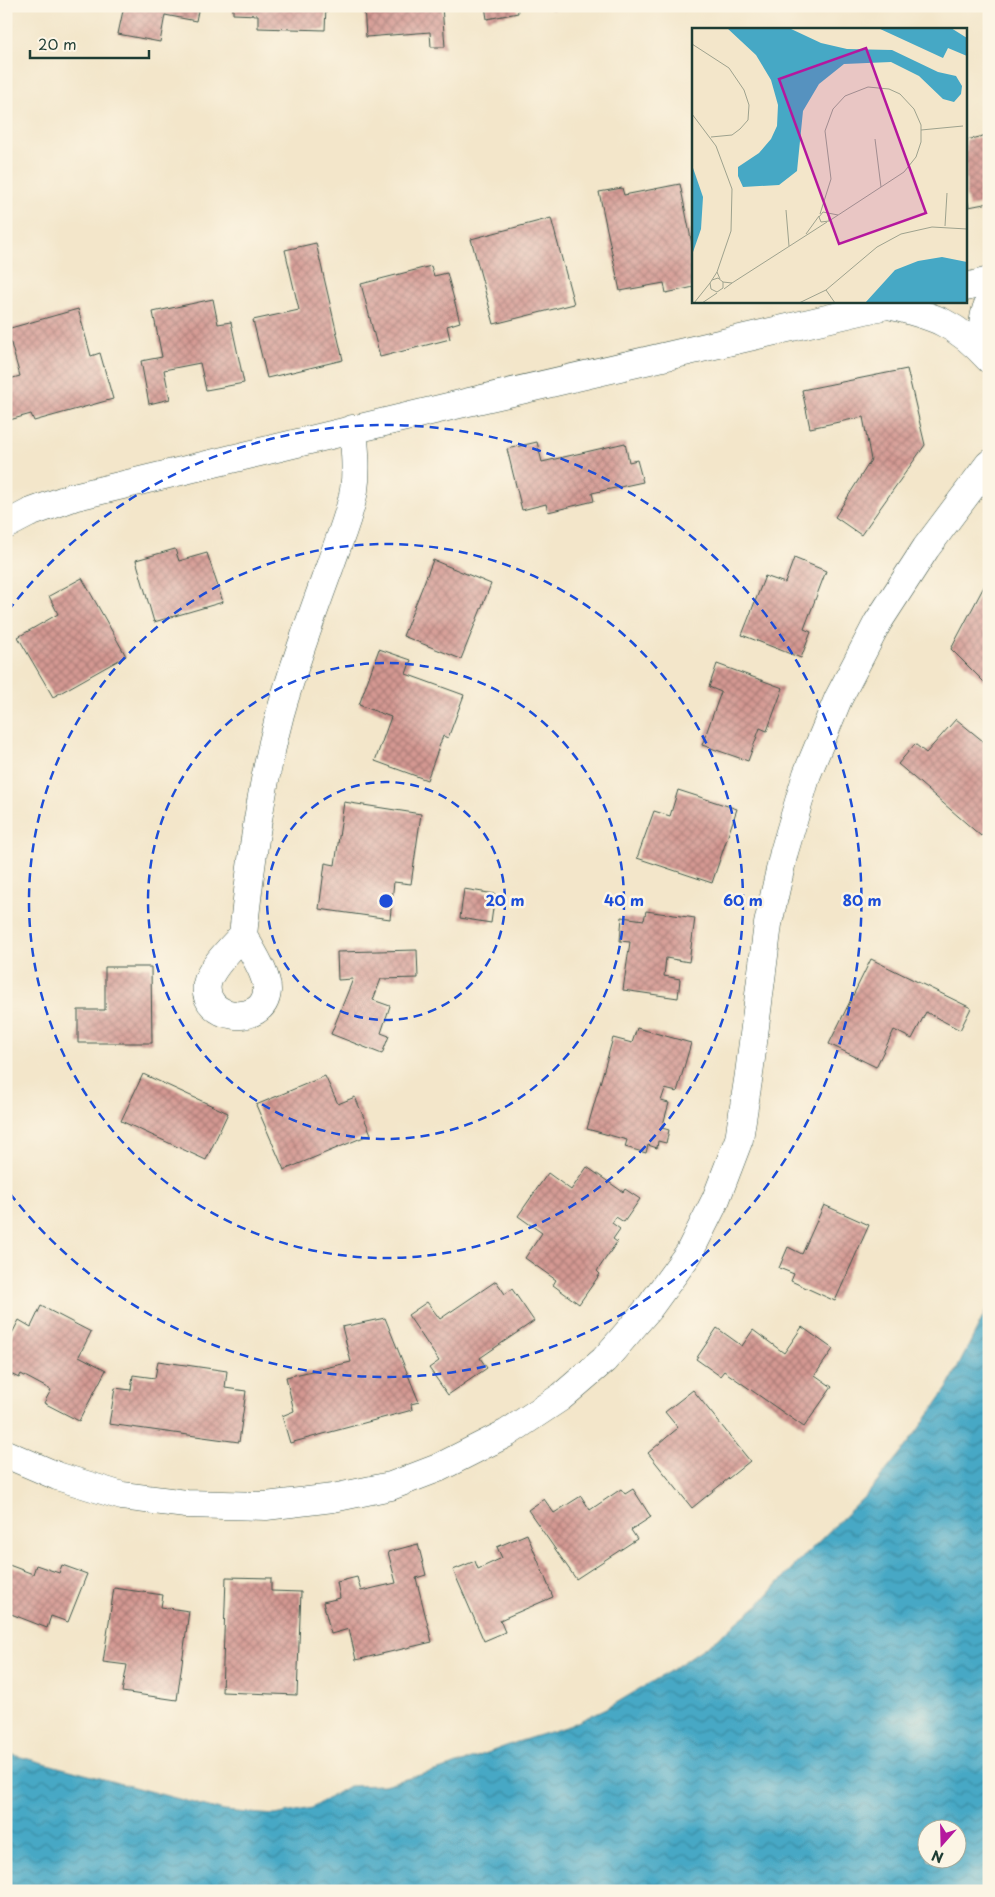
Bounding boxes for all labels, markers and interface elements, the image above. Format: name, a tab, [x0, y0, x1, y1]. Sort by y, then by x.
scale bar	[30, 28, 149, 60]
inset map	[692, 28, 968, 302]
text: 20 m	[38, 32, 77, 55]
text: 20 m	[486, 888, 524, 911]
text: 40 m	[604, 888, 644, 911]
text: 60 m	[723, 888, 763, 911]
text: 80 m	[842, 888, 882, 911]
centre of rings	[377, 892, 395, 910]
north arrow	[918, 1820, 968, 1870]
text: N	[929, 1845, 946, 1868]

